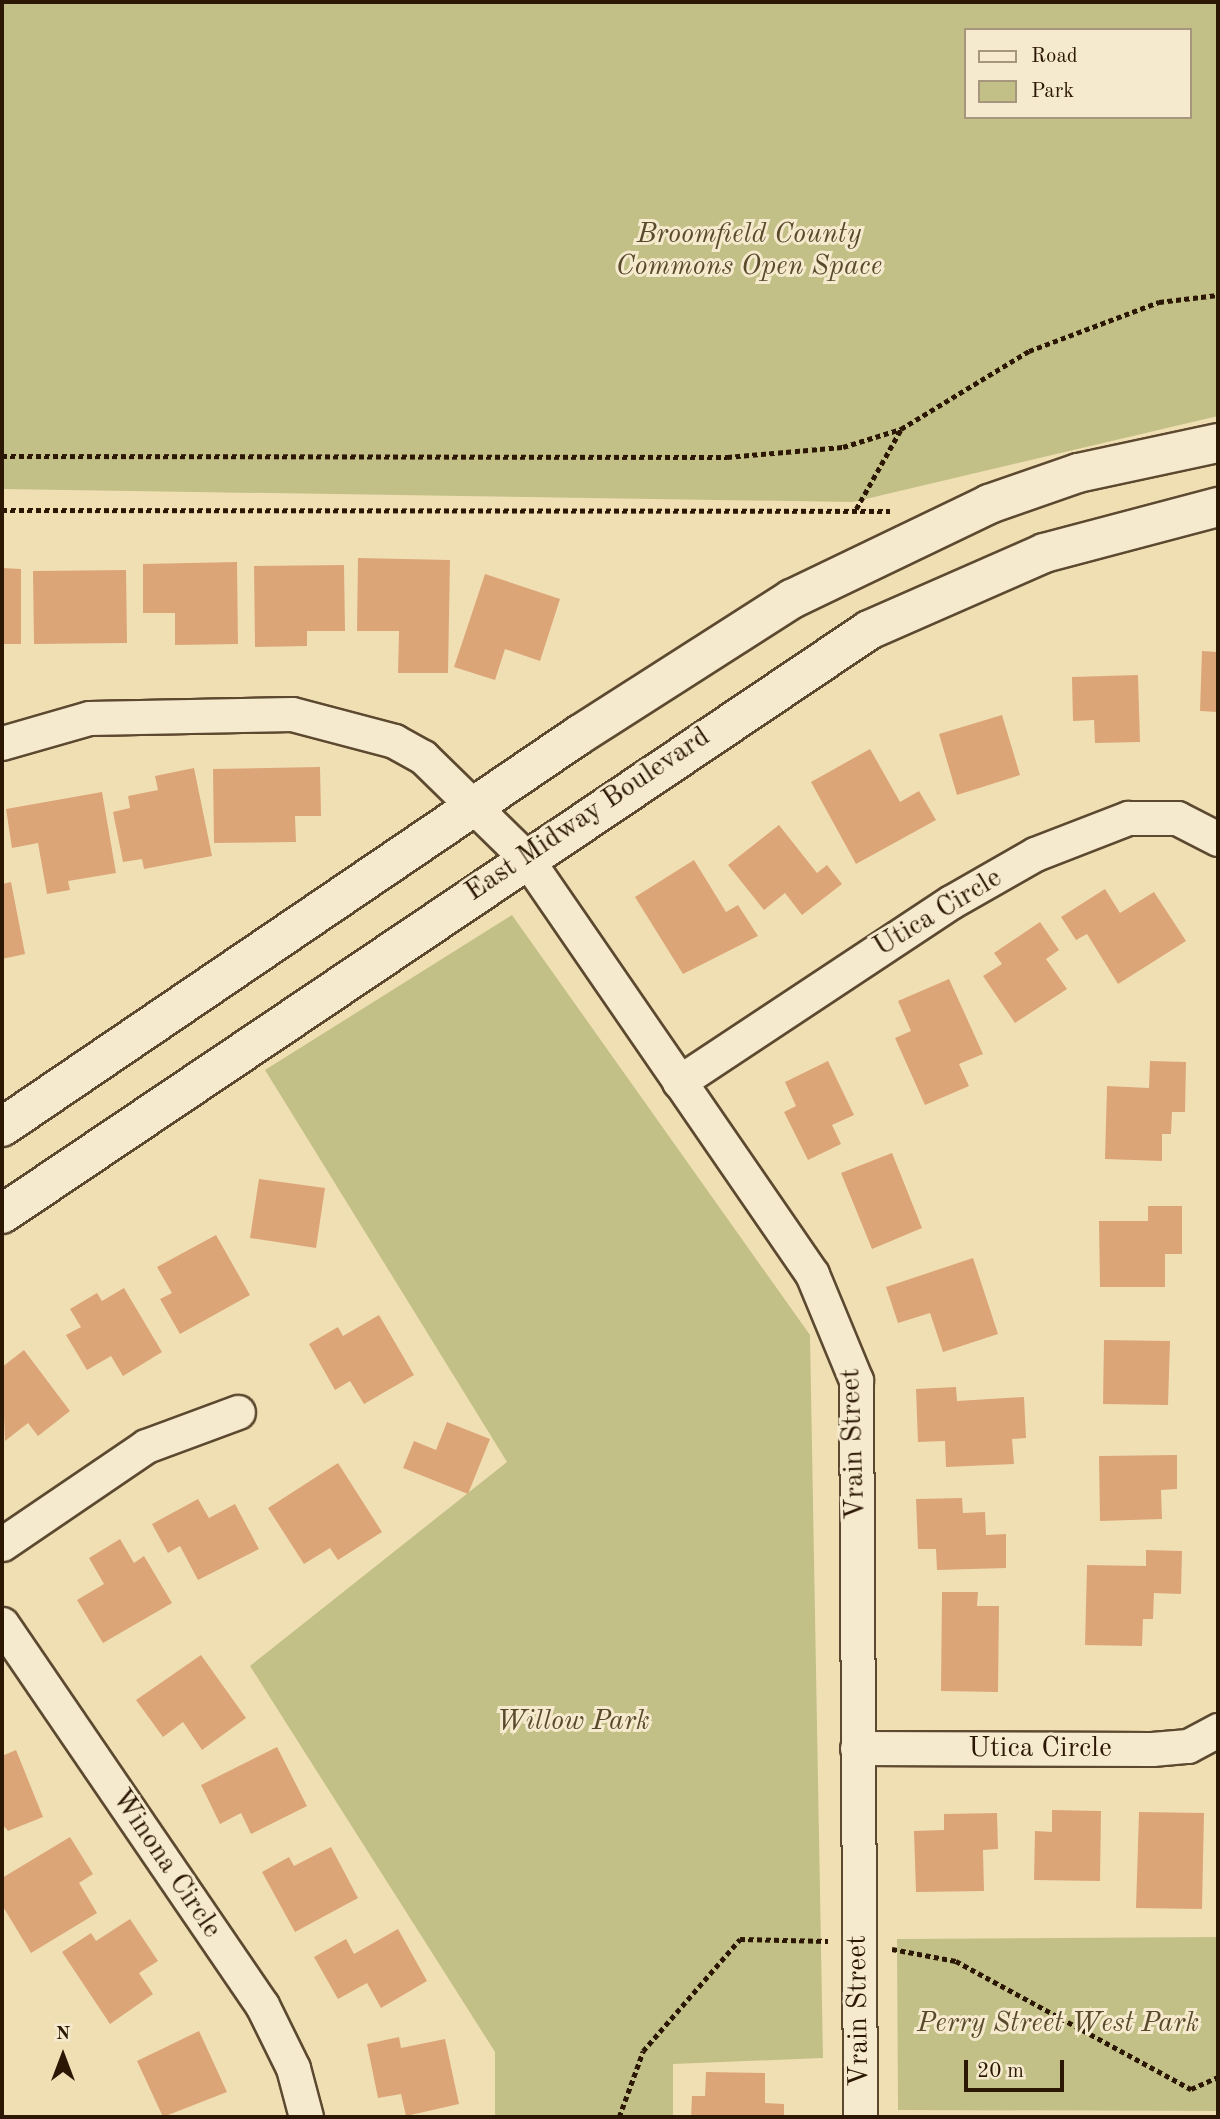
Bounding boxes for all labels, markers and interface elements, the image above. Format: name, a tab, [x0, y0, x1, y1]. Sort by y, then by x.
legend	[964, 28, 1192, 119]
text: Road	[1031, 46, 1078, 67]
text: Park	[1031, 81, 1074, 102]
park label: Broomfield County Commons Open Space	[616, 218, 882, 284]
street label: East Midway Boulevard	[459, 721, 717, 909]
street label: Utica Circle	[868, 862, 1008, 964]
street label: Vrain Street	[835, 1368, 873, 1520]
park label: Willow Park	[496, 1705, 650, 1739]
street label: Utica Circle	[968, 1732, 1112, 1766]
street label: Winona Circle	[104, 1783, 228, 1945]
street label: Vrain Street	[841, 1935, 877, 2087]
park label: Perry Street West Park	[917, 2007, 1199, 2041]
north arrow	[28, 2021, 98, 2091]
text: N	[56, 2025, 70, 2044]
scale bar	[968, 2046, 1068, 2090]
text: 20 m	[977, 2061, 1024, 2082]

